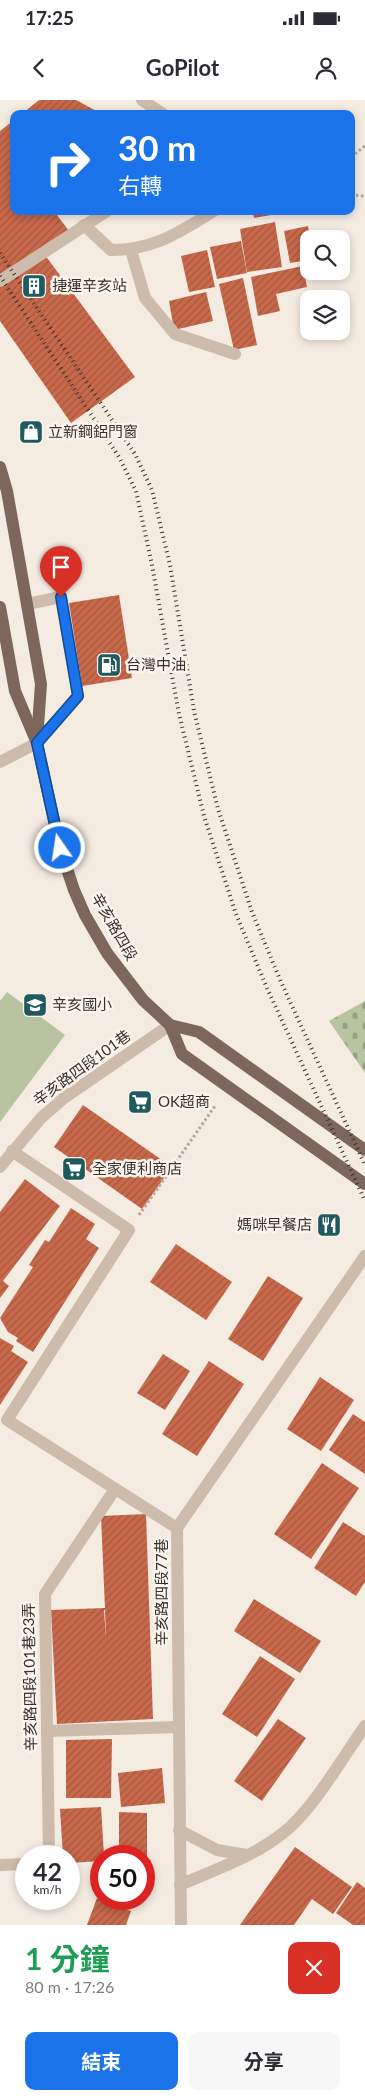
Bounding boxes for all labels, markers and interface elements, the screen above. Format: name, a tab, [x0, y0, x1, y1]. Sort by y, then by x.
text: 17:25	[25, 6, 74, 29]
icon: back	[25, 54, 53, 82]
text: GoPilot	[146, 54, 219, 81]
icon: person	[312, 54, 340, 82]
text: 30 m	[118, 126, 196, 168]
icon: right	[35, 130, 100, 195]
text: 右轉	[118, 172, 162, 199]
map controls	[300, 230, 350, 340]
button: search	[300, 230, 350, 280]
building icon: 捷運辛亥站	[21, 273, 47, 299]
place label: 捷運辛亥站	[52, 276, 127, 294]
button: layers	[300, 290, 350, 340]
shop icon: 立新鋼鋁門窗	[18, 419, 44, 445]
place label: 立新鋼鋁門窗	[48, 422, 138, 440]
pin	[40, 546, 82, 597]
icon: arrive	[47, 553, 75, 581]
fuel station icon: 台灣中油	[96, 652, 122, 678]
place label: 台灣中油	[126, 655, 186, 673]
position arrow	[33, 821, 85, 873]
street label: 辛亥路四段	[88, 890, 141, 963]
school or university icon: 辛亥國小	[22, 992, 48, 1018]
place label: 辛亥國小	[52, 995, 112, 1013]
street label: 辛亥路四段101巷	[29, 1026, 134, 1109]
supermarket icon: OK超商	[127, 1089, 153, 1115]
place label: OK超商	[158, 1092, 210, 1110]
supermarket icon: 全家便利商店	[61, 1156, 87, 1182]
place label: 全家便利商店	[92, 1159, 182, 1177]
restaurant icon: 媽咪早餐店	[316, 1212, 342, 1238]
place label: 媽咪早餐店	[237, 1215, 312, 1233]
street label: 辛亥路四段77巷	[152, 1538, 170, 1646]
street label: 辛亥路四段101巷23弄	[19, 1603, 39, 1751]
speed limit sign: 50	[90, 1845, 155, 1910]
text: 42	[33, 1856, 62, 1886]
text: km/h	[33, 1882, 62, 1897]
text: 1 分鐘	[25, 1940, 110, 1976]
button: close	[288, 1942, 340, 1994]
text: 80 m · 17:26	[25, 1977, 114, 1996]
button: 結束	[25, 2032, 178, 2090]
button: 分享	[188, 2032, 340, 2090]

